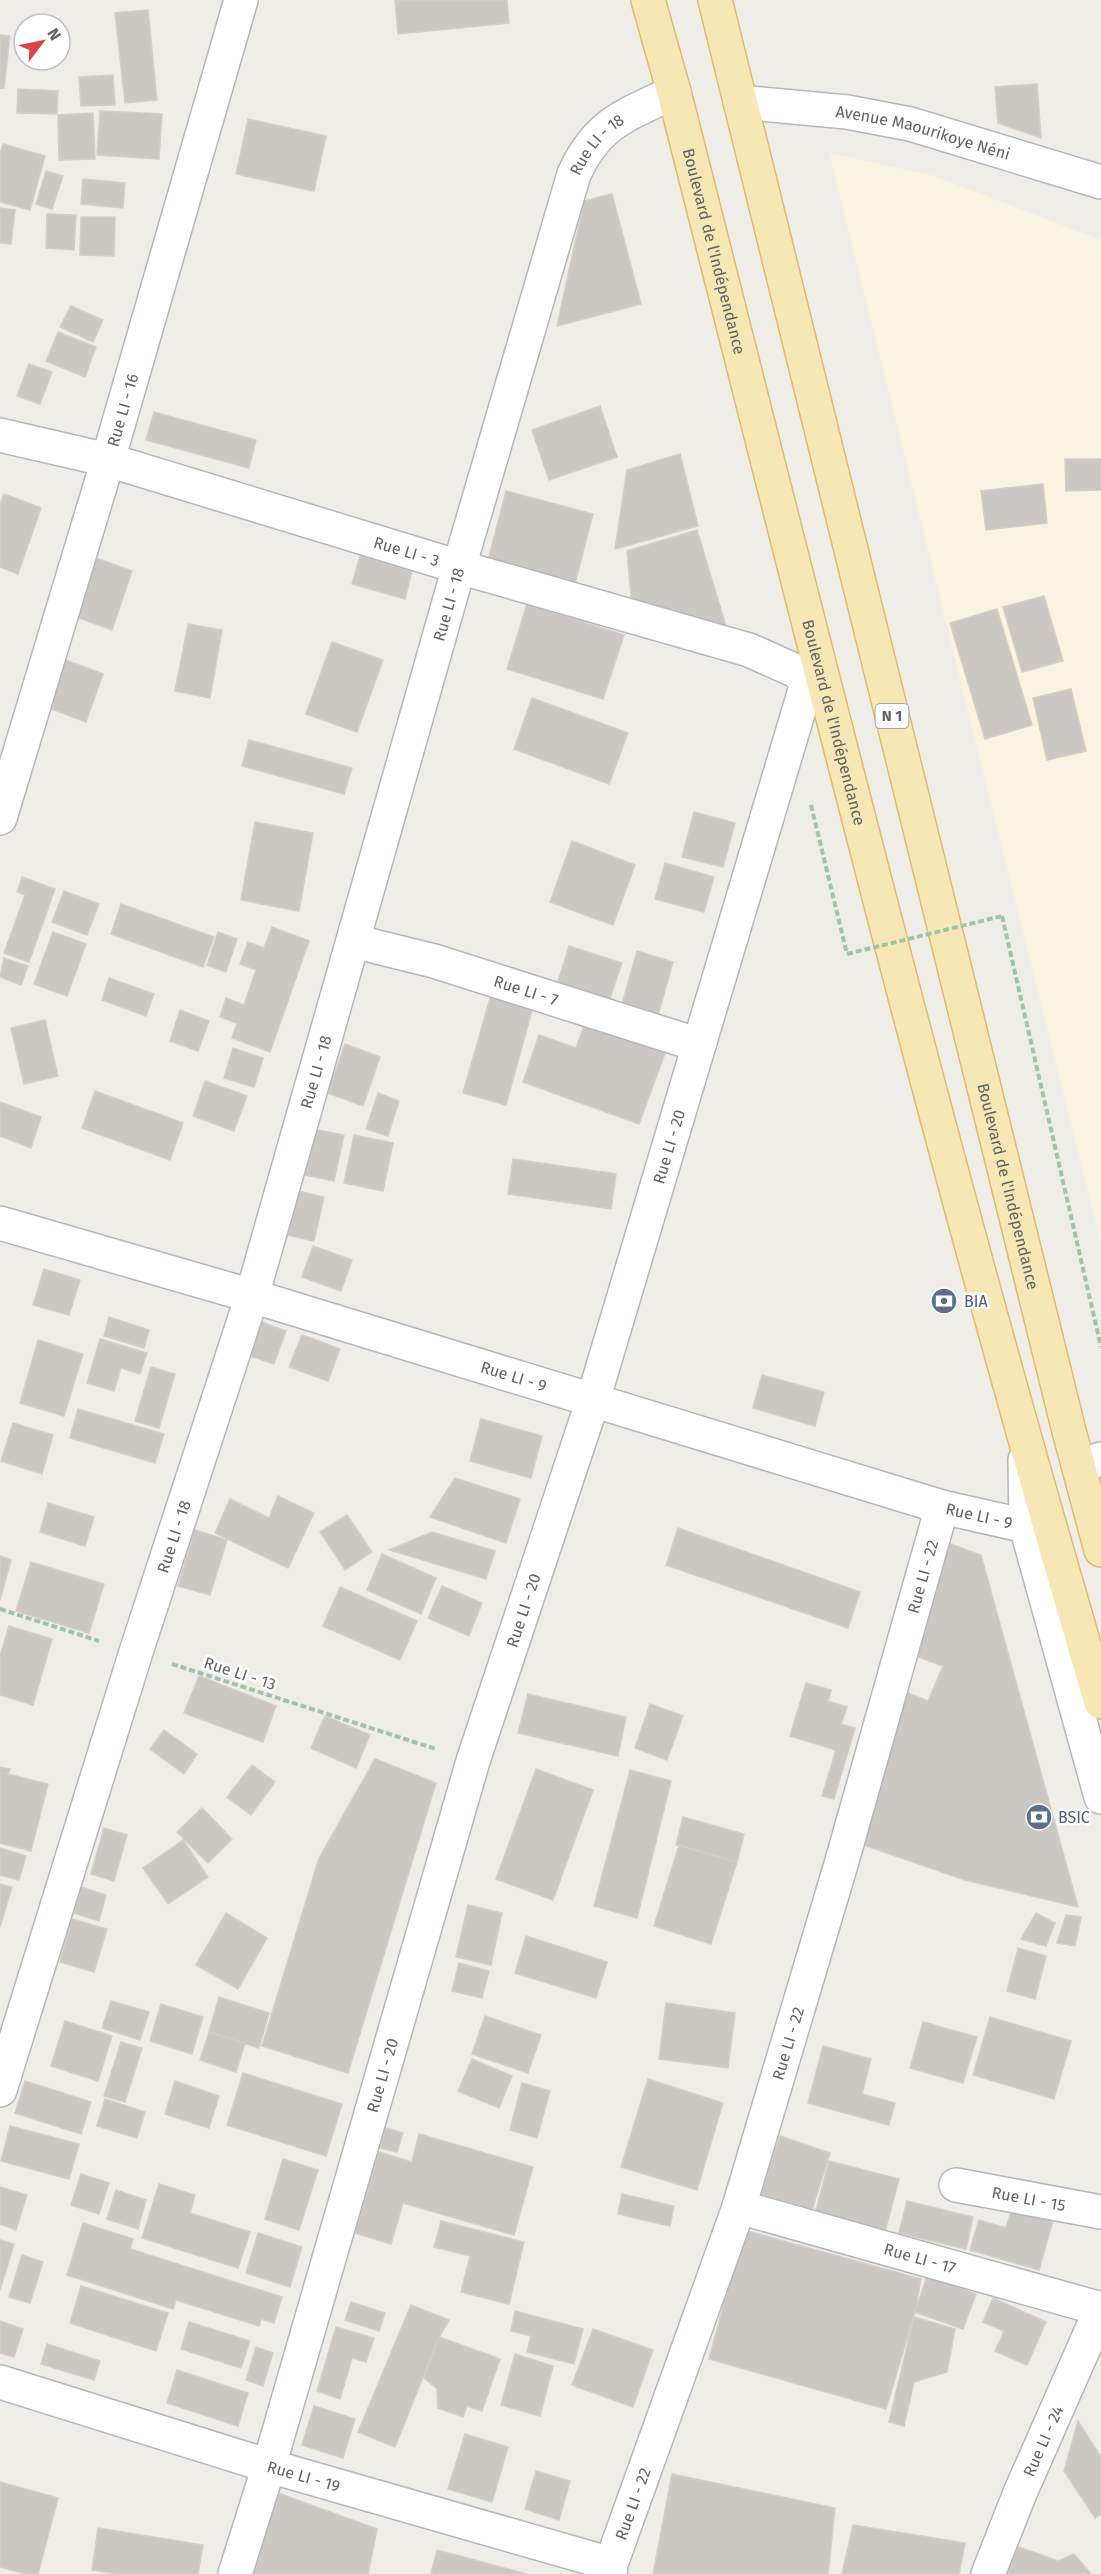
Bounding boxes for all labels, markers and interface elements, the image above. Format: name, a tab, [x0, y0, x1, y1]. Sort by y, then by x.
north arrow	[12, 12, 72, 72]
text: N	[43, 25, 65, 44]
street label: Avenue Maourikoye Néni	[835, 102, 1012, 164]
street label: Rue LI - 18	[566, 110, 628, 178]
street label: Boulevard de l'Indépendance	[679, 146, 749, 356]
street label: Rue LI - 16	[103, 371, 142, 449]
street label: Rue LI - 3	[371, 533, 442, 570]
street label: Rue LI - 18	[429, 565, 468, 643]
street label: Boulevard de l'Indépendance	[798, 618, 869, 828]
road number: N 1	[876, 704, 908, 728]
street label: Rue LI - 7	[491, 972, 561, 1010]
street label: Rue LI - 18	[297, 1033, 336, 1111]
street label: Boulevard de l'Indépendance	[973, 1081, 1043, 1291]
street label: Rue LI - 20	[649, 1107, 689, 1186]
bank icon: BIA	[929, 1286, 959, 1316]
place label: BIA	[964, 1292, 988, 1311]
street label: Rue LI - 9	[478, 1357, 549, 1396]
street label: Rue LI - 18	[153, 1498, 195, 1576]
street label: Rue LI - 9	[944, 1499, 1014, 1533]
street label: Rue LI - 22	[903, 1538, 942, 1615]
street label: Rue LI - 20	[503, 1571, 545, 1650]
street label: Rue LI - 13	[201, 1653, 278, 1694]
bank icon: BSIC	[1024, 1802, 1054, 1832]
place label: BSIC	[1058, 1808, 1090, 1827]
street label: Rue LI - 22	[768, 2005, 808, 2082]
street label: Rue LI - 20	[363, 2036, 402, 2115]
street label: Rue LI - 15	[990, 2183, 1067, 2215]
street label: Rue LI - 17	[882, 2239, 958, 2278]
street label: Rue LI - 24	[1019, 2402, 1068, 2480]
street label: Rue LI - 19	[265, 2457, 342, 2496]
street label: Rue LI - 22	[611, 2465, 655, 2543]

